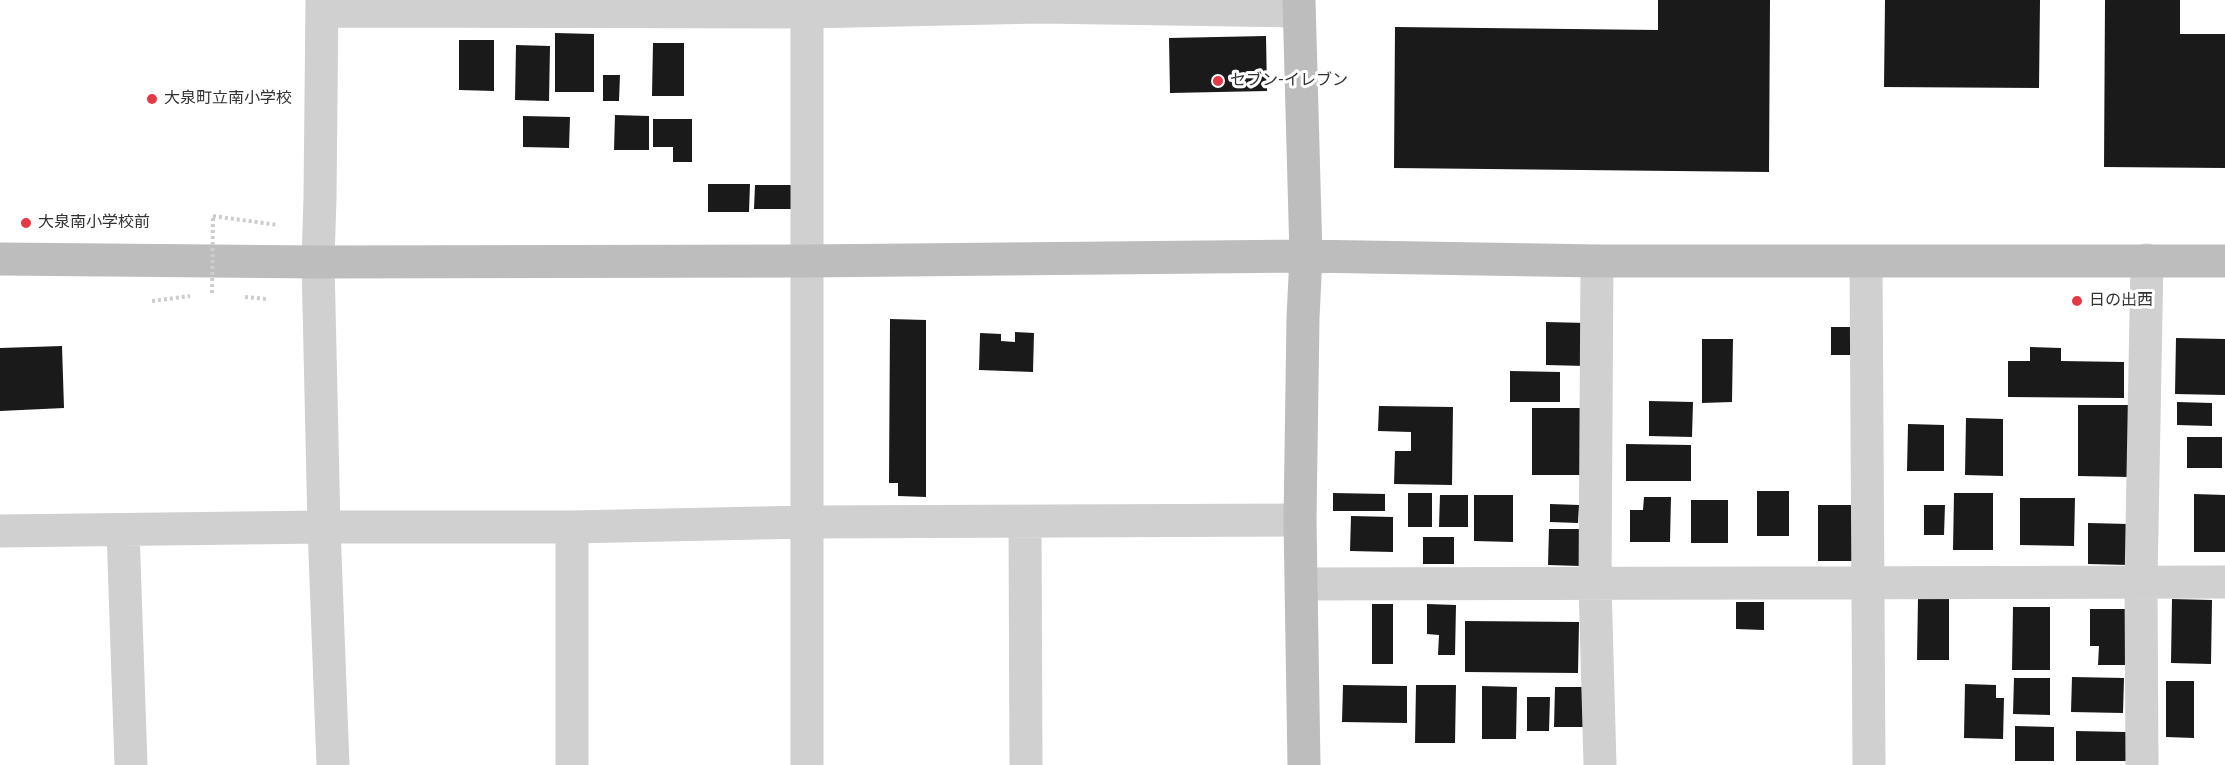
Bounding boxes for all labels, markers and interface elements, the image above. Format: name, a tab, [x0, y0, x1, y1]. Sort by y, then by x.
place label: セブン-イレブン	[1230, 71, 1348, 91]
marker: セブン-イレブン	[1211, 74, 1225, 88]
place label: 大泉町立南小学校	[164, 89, 292, 109]
marker: 大泉町立南小学校	[145, 92, 159, 106]
place label: 大泉南小学校前	[38, 213, 150, 233]
marker: 大泉南小学校前	[19, 216, 33, 230]
place label: 日の出西	[2089, 291, 2153, 311]
marker: 日の出西	[2070, 294, 2084, 308]

